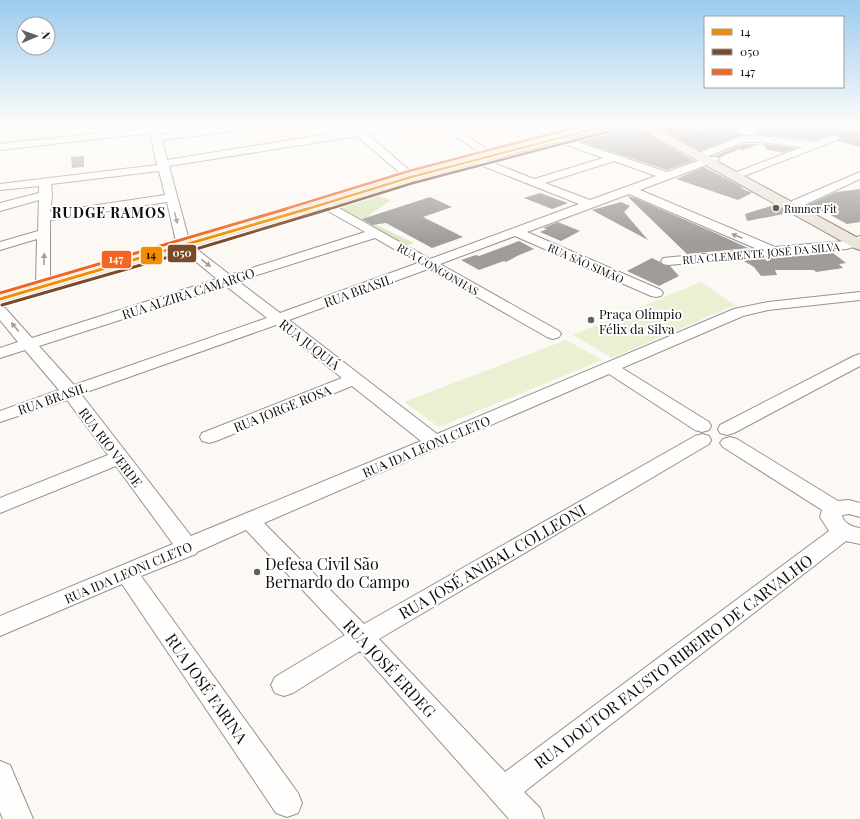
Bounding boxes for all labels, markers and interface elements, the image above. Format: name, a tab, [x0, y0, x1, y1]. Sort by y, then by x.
north arrow	[16, 16, 56, 56]
legend	[704, 16, 844, 88]
text: 14	[740, 23, 750, 39]
text: N	[39, 31, 54, 40]
text: 050	[740, 43, 759, 59]
text: 147	[740, 63, 755, 79]
place label: Runner Fit	[784, 201, 837, 216]
district label: RUDGE RAMOS	[52, 203, 166, 222]
marker: Runner Fit	[771, 203, 781, 213]
one-way arrow	[174, 212, 180, 224]
one-way arrow	[731, 233, 743, 239]
street label: RUA CLEMENTE JOSÉ DA SILVA	[682, 239, 840, 267]
street label: RUA CONGONHAS	[394, 240, 482, 299]
street label: RUA SÃO SIMÃO	[546, 240, 626, 286]
line badge: 050	[167, 244, 197, 263]
text: 050	[172, 245, 192, 260]
line badge: 14	[140, 246, 163, 265]
text: 14	[146, 247, 156, 262]
line badge: 147	[101, 250, 132, 269]
text: 147	[109, 251, 123, 266]
one-way arrow	[41, 252, 47, 265]
one-way arrow	[200, 259, 211, 267]
street label: RUA ALZIRA CAMARGO	[119, 263, 257, 323]
street label: RUA BRASIL	[321, 270, 395, 310]
place label: Praça Olímpio Félix da Silva	[599, 305, 682, 337]
street label: RUA JUQUIÁ	[276, 315, 344, 373]
marker: Praça Olímpio Félix da Silva	[586, 315, 596, 325]
one-way arrow	[10, 322, 19, 332]
street label: RUA BRASIL	[15, 378, 89, 418]
street label: RUA JORGE ROSA	[231, 380, 334, 435]
street label: RUA RIO VERDE	[76, 404, 146, 490]
street label: RUA IDA LEONI CLETO	[359, 411, 493, 481]
street label: RUA JOSÉ ANIBAL COLLEONI	[395, 499, 589, 623]
street label: RUA IDA LEONI CLETO	[61, 537, 195, 607]
street label: RUA DOUTOR FAUSTO RIBEIRO DE CARVALHO	[529, 549, 817, 773]
place label: Defesa Civil São Bernardo do Campo	[265, 553, 410, 592]
marker: Defesa Civil São Bernardo do Campo	[252, 567, 262, 577]
street label: RUA JOSÉ ERDEG	[339, 615, 441, 721]
street label: RUA JOSÉ FARINA	[161, 629, 253, 748]

